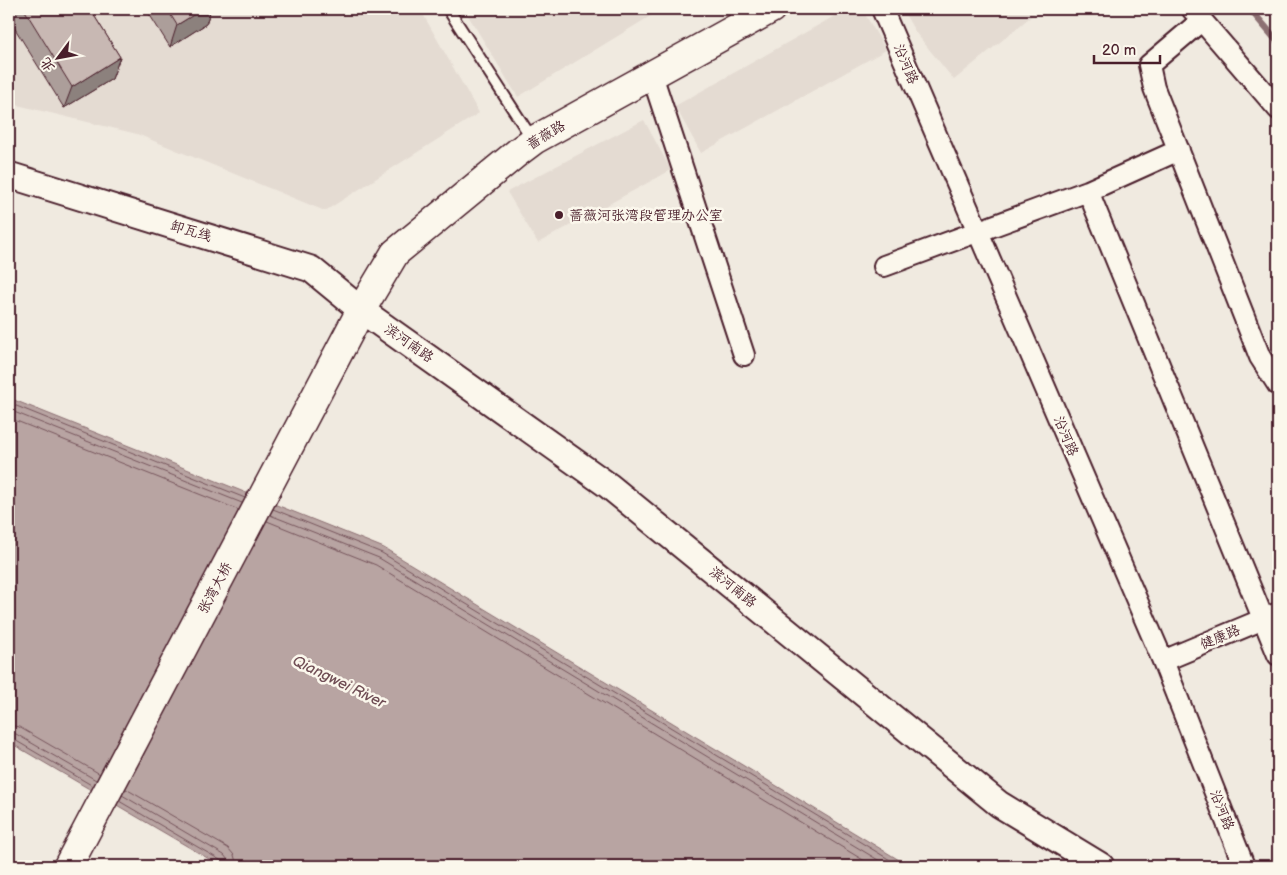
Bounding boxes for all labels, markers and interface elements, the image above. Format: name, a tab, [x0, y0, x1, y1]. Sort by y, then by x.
north arrow	[32, 32, 82, 82]
scale bar	[1094, 32, 1161, 64]
street label: 沿河路	[890, 41, 922, 87]
text: 20 m	[1102, 41, 1136, 60]
text: 北	[36, 54, 58, 75]
street label: 蔷薇路	[524, 117, 568, 153]
place label: 蔷薇河张湾段管理办公室	[569, 207, 723, 224]
marker: 蔷薇河张湾段管理办公室	[553, 209, 565, 221]
street label: 卸瓦线	[168, 217, 214, 245]
street label: 滨河南路	[381, 320, 437, 366]
street label: 沿河路	[1050, 413, 1082, 459]
street label: 张湾大桥	[194, 559, 236, 617]
street label: 滨河南路	[706, 563, 760, 611]
street label: 健康路	[1197, 621, 1243, 653]
water label: Qiangwei River	[289, 651, 390, 713]
street label: 沿河路	[1206, 787, 1238, 833]

